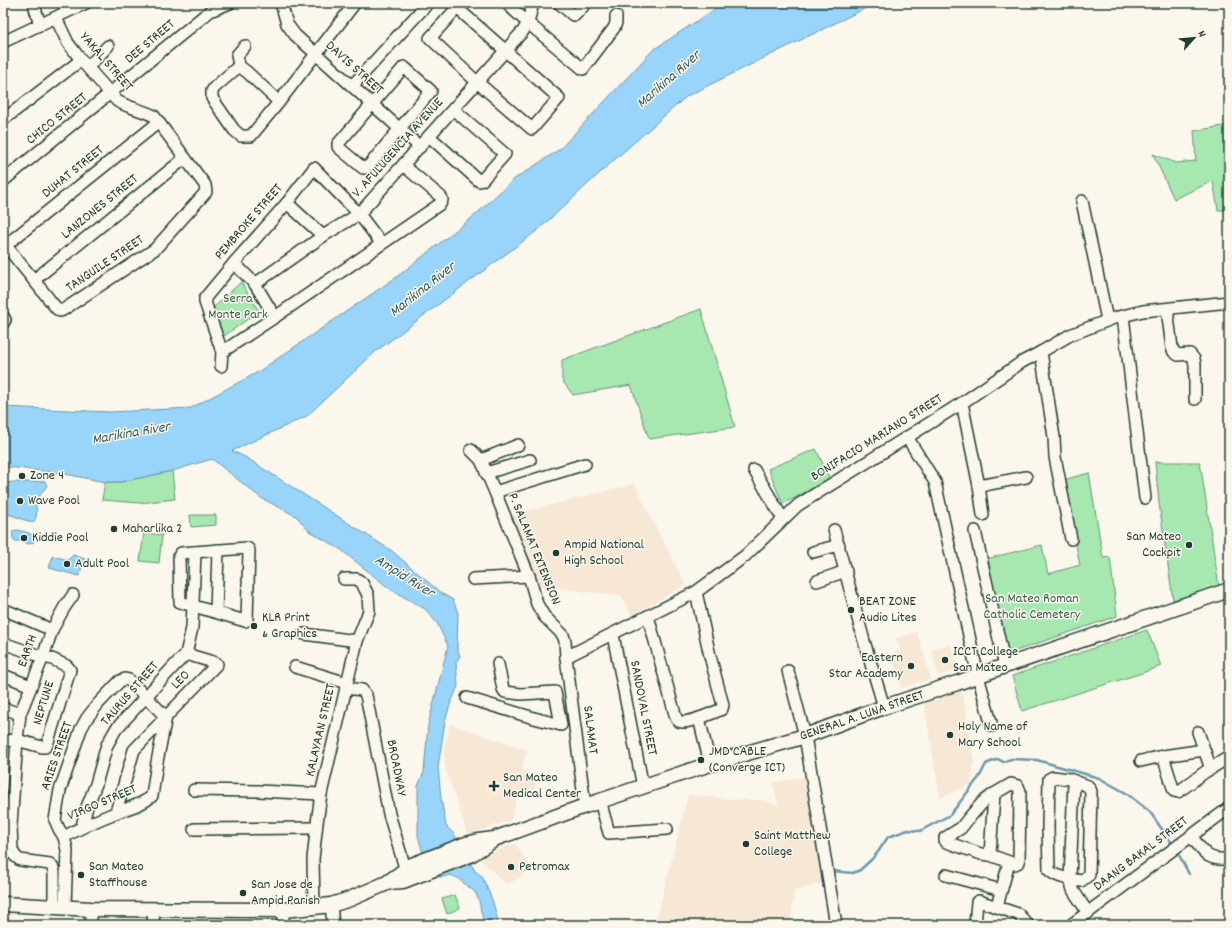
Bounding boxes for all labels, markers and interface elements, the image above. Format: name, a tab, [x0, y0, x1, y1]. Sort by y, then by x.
street label: DEE STREET	[121, 15, 180, 69]
north arrow	[1174, 18, 1214, 58]
street label: YAKAL STREET	[75, 28, 138, 96]
text: N	[1193, 28, 1210, 41]
street label: DAVIS STREET	[320, 36, 388, 100]
water label: Marikina River	[632, 45, 707, 114]
street label: CHICO STREET	[22, 88, 92, 150]
street label: V. AFULUGENCIA AVENUE	[348, 93, 449, 202]
street label: DUHAT STREET	[38, 141, 109, 203]
street label: LANZONES STREET	[57, 169, 143, 244]
street label: PEMBROKE STREET	[210, 179, 288, 265]
street label: TANGUILE STREET	[62, 230, 148, 298]
water label: Marikina River	[385, 256, 462, 323]
park label: Serra Monte Park	[208, 289, 268, 325]
street label: BONIFACIO MARIANO STREET	[807, 389, 947, 487]
water label: Marikina River	[90, 416, 173, 452]
place label: Zone 4	[30, 466, 64, 486]
marker: Zone 4	[17, 471, 27, 481]
street label: P. SALAMAT EXTENSION	[502, 490, 566, 608]
place label: Wave Pool	[28, 491, 81, 511]
marker: Wave Pool	[15, 496, 25, 506]
place label: Maharlika 2	[122, 519, 182, 539]
marker: Maharlika 2	[109, 524, 119, 534]
place label: San Mateo Cockpit	[1126, 527, 1181, 563]
place label: Kiddie Pool	[32, 528, 89, 548]
marker: Kiddie Pool	[19, 533, 29, 543]
place label: Ampid National High School	[564, 535, 645, 571]
marker: San Mateo Cockpit	[1184, 540, 1194, 550]
marker: Ampid National High School	[551, 548, 561, 558]
water label: Ampid River	[370, 550, 439, 605]
place label: Adult Pool	[75, 554, 130, 574]
marker: Adult Pool	[62, 559, 72, 569]
park label: San Mateo Roman Catholic Cemetery	[983, 589, 1081, 625]
place label: BEAT ZONE Audio Lites	[859, 592, 917, 628]
marker: BEAT ZONE Audio Lites	[846, 605, 856, 615]
place label: KLR Print & Graphics	[262, 608, 317, 644]
marker: KLR Print & Graphics	[249, 621, 259, 631]
street label: EARTH	[13, 632, 43, 670]
place label: ICCT College San Mateo	[953, 642, 1018, 678]
place label: Eastern Star Academy	[829, 648, 903, 684]
marker: ICCT College San Mateo	[940, 655, 950, 665]
street label: TAURUS STREET	[96, 657, 164, 731]
street label: SANDOVAL STREET	[624, 659, 662, 758]
marker: Eastern Star Academy	[906, 661, 916, 671]
street label: LEO	[167, 666, 195, 694]
street label: NEPTUNE	[28, 678, 60, 728]
street label: KALAYAAN STREET	[301, 681, 342, 778]
street label: GENERAL A. LUNA STREET	[797, 685, 927, 747]
street label: SALAMAT	[577, 705, 603, 756]
place label: Holy Name of Mary School	[958, 717, 1028, 753]
street label: ARIES STREET	[36, 719, 78, 793]
marker: Holy Name of Mary School	[945, 730, 955, 740]
street label: BROADWAY	[381, 738, 411, 799]
place label: JMD CABLE (Converge ICT)	[709, 742, 786, 778]
marker: JMD CABLE (Converge ICT)	[696, 755, 706, 765]
place label: San Mateo Medical Center	[503, 768, 582, 804]
street label: VIRGO STREET	[64, 779, 140, 826]
marker: San Mateo Medical Center	[488, 780, 500, 792]
street label: DAANG BAKAL STREET	[1089, 811, 1193, 896]
place label: Saint Matthew College	[754, 826, 831, 862]
marker: Saint Matthew College	[741, 839, 751, 849]
place label: San Mateo Staffhouse	[89, 857, 147, 893]
place label: Petromax	[519, 857, 569, 877]
marker: Petromax	[506, 862, 516, 872]
marker: San Mateo Staffhouse	[76, 870, 86, 880]
place label: San Jose de Ampid Parish	[251, 875, 320, 911]
marker: San Jose de Ampid Parish	[238, 888, 248, 898]

